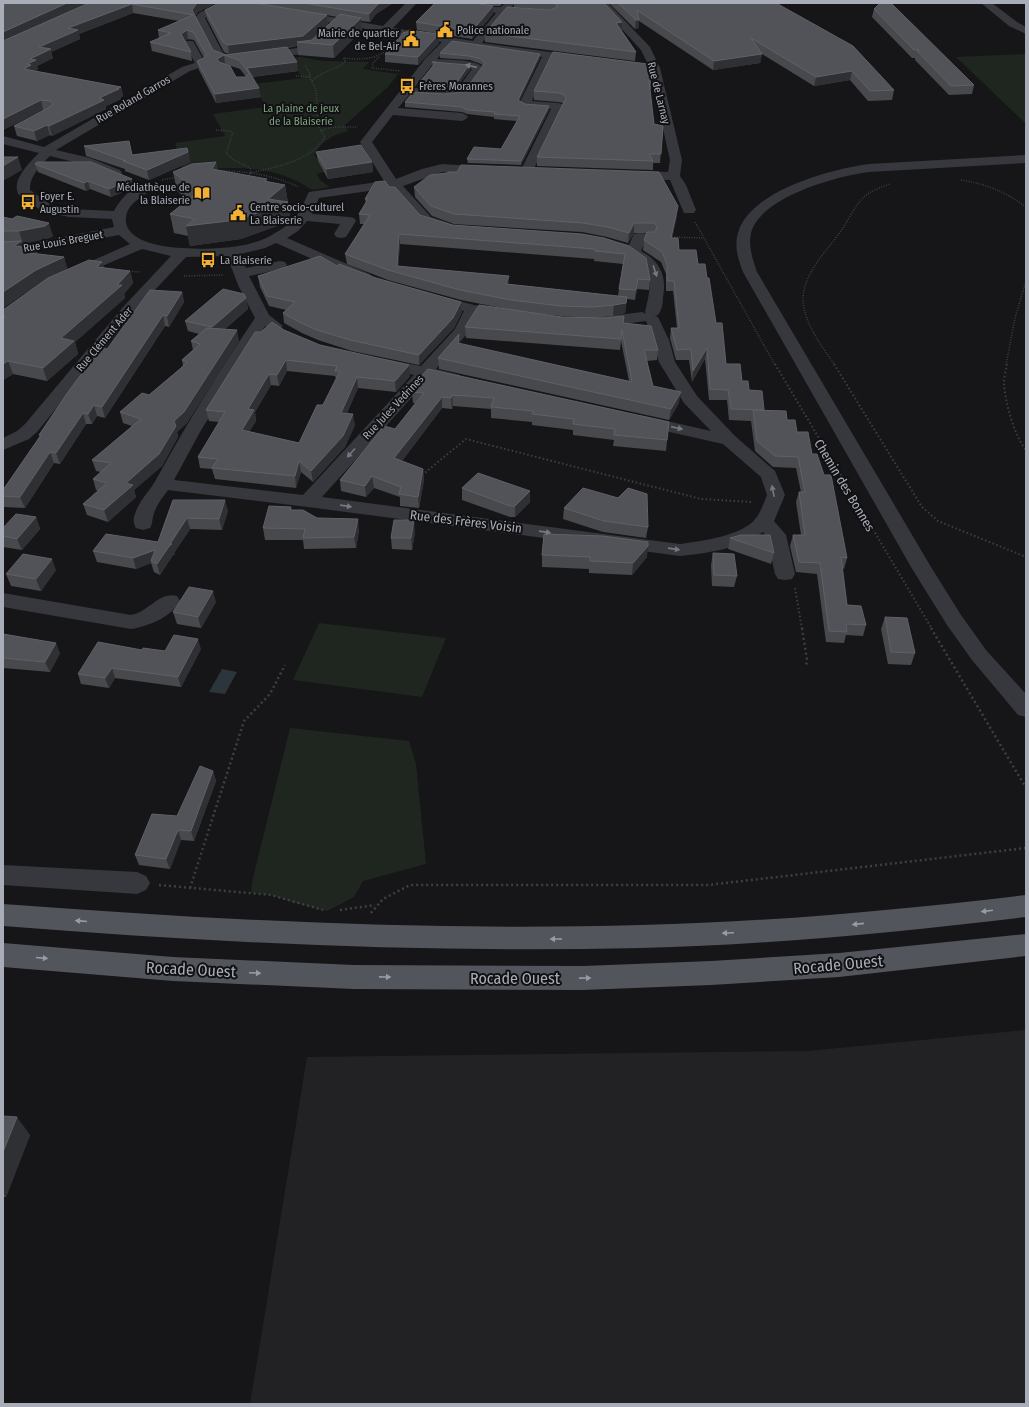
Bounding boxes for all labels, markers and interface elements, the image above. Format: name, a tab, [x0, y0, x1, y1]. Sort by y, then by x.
public building icon: Police nationale	[436, 21, 454, 39]
place label: Police nationale	[457, 24, 529, 37]
place label: Mairie de quartier de Bel-Air	[318, 27, 399, 53]
public building icon: Mairie de quartier de Bel-Air	[402, 30, 420, 48]
street label: Rue de Larnay	[645, 61, 673, 126]
one-way arrow	[465, 62, 477, 68]
street label: Rue Roland Garros	[94, 73, 173, 126]
bus stop icon: Frères Morannes	[398, 77, 416, 95]
place label: Frères Morannes	[419, 80, 493, 93]
park label: La plaine de jeux de la Blaiserie	[263, 102, 339, 128]
place label: Médiathèque de la Blaiserie	[117, 181, 190, 207]
library icon: Médiathèque de la Blaiserie	[193, 184, 211, 202]
place label: Foyer E. Augustin	[40, 190, 79, 216]
bus stop icon: Foyer E. Augustin	[19, 193, 37, 211]
place label: Centre socio-culturel La Blaiserie	[250, 201, 344, 227]
public building icon: Centre socio-culturel La Blaiserie	[229, 204, 247, 222]
street label: Rue Louis Breguet	[22, 228, 104, 255]
bus stop icon: La Blaiserie	[199, 251, 217, 269]
place label: La Blaiserie	[220, 254, 272, 267]
one-way arrow	[652, 266, 658, 278]
street label: Rue Clément Ader	[74, 304, 135, 374]
street label: Rue Jules Vedrines	[360, 372, 427, 442]
one-way arrow	[671, 426, 684, 432]
street label: Chemin des Bonnes	[811, 437, 878, 534]
one-way arrow	[346, 448, 355, 458]
one-way arrow	[770, 485, 776, 498]
one-way arrow	[340, 503, 352, 509]
street label: Rue des Frères Voisin	[409, 507, 523, 536]
one-way arrow	[539, 529, 551, 535]
one-way arrow	[667, 546, 680, 552]
one-way arrow	[981, 908, 993, 915]
one-way arrow	[75, 918, 87, 925]
one-way arrow	[852, 921, 864, 927]
one-way arrow	[722, 929, 734, 936]
one-way arrow	[550, 935, 562, 942]
street label: Rocade Ouest	[792, 951, 884, 978]
one-way arrow	[36, 955, 48, 962]
street label: Rocade Ouest	[146, 958, 237, 981]
one-way arrow	[249, 969, 261, 976]
street label: Rocade Ouest	[470, 969, 561, 988]
one-way arrow	[379, 974, 392, 980]
one-way arrow	[579, 975, 592, 981]

